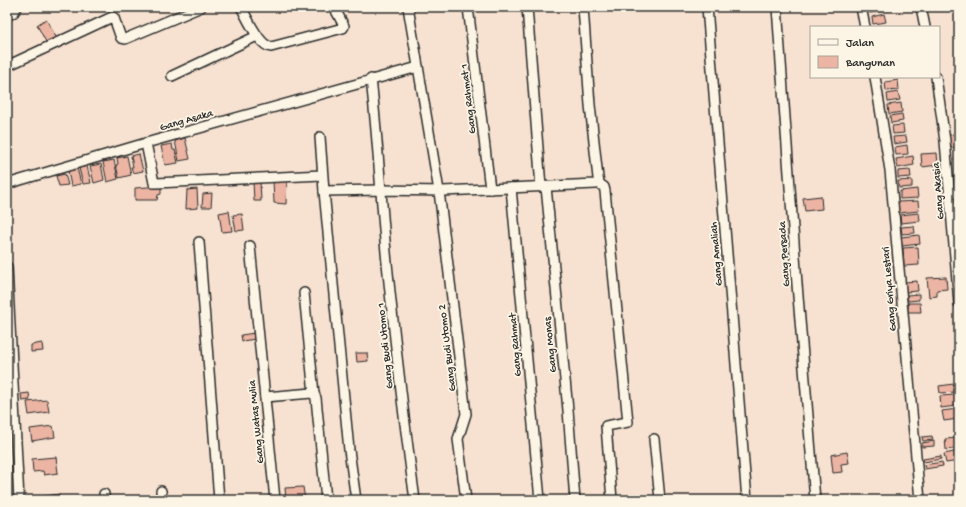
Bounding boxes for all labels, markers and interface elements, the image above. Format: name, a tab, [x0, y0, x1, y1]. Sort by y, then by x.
legend	[810, 26, 940, 78]
text: Jalan	[846, 37, 874, 51]
text: Bangunan	[845, 57, 895, 71]
street label: Gang Rahmat 1	[459, 63, 479, 134]
street label: Gang Asaka	[159, 107, 215, 134]
street label: Gang Akasia	[930, 161, 947, 220]
street label: Gang Persada	[777, 220, 793, 287]
street label: Gang Amaliah	[708, 221, 726, 286]
street label: Gang Griya Lestari	[880, 246, 900, 332]
street label: Gang Budi Utomo 1	[376, 302, 396, 389]
street label: Gang Budi Utomo 2	[437, 303, 459, 392]
street label: Gang Rahmat	[507, 311, 525, 377]
street label: Gang Monas	[542, 315, 560, 373]
street label: Gang Watas Mulia	[247, 379, 267, 464]

